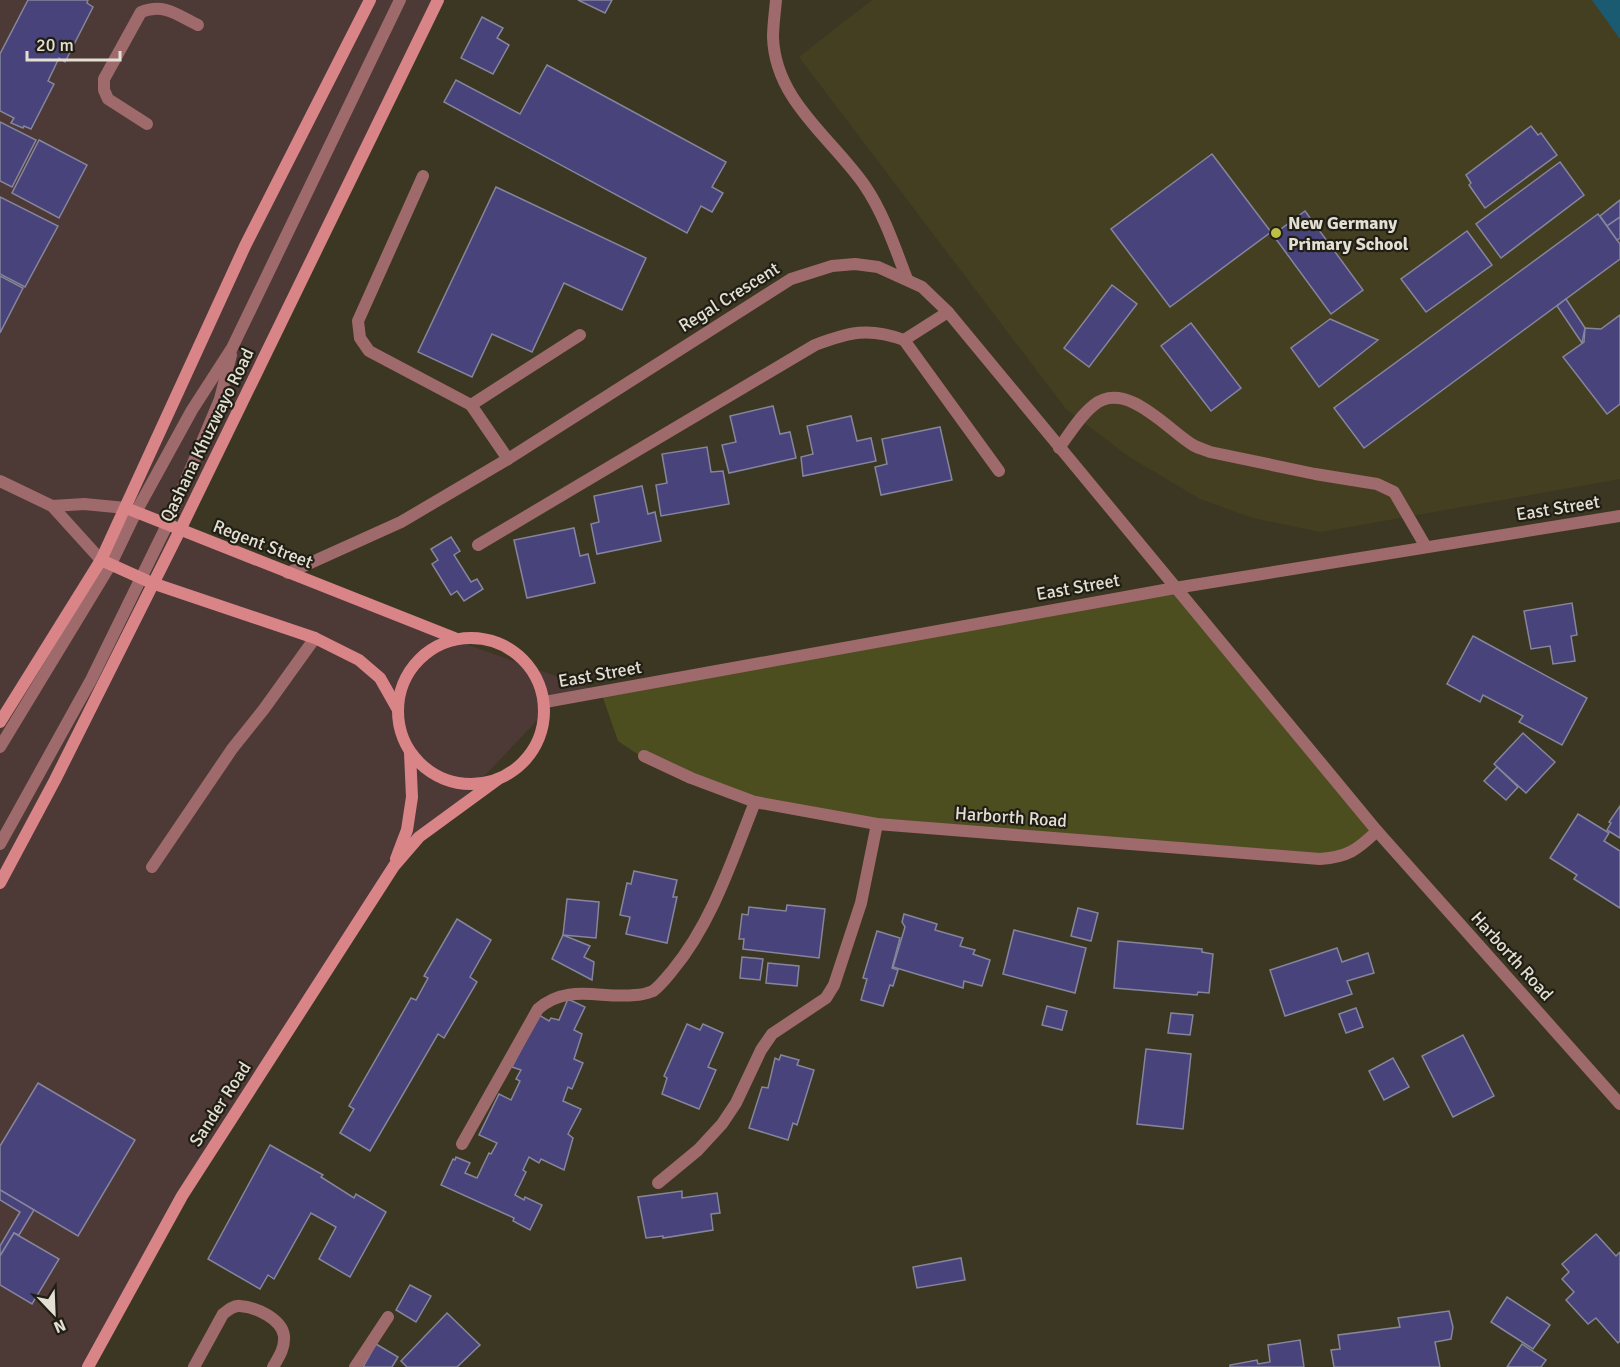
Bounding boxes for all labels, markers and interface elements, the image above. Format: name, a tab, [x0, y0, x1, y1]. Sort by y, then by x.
scale bar	[27, 24, 120, 62]
text: 20 m	[36, 34, 74, 56]
place label: New Germany Primary School	[1288, 212, 1409, 255]
marker: New Germany Primary School	[1269, 226, 1283, 240]
street label: Regal Crescent	[674, 257, 784, 337]
street label: Qashana Khuzwayo Road	[155, 345, 259, 525]
street label: East Street	[1515, 491, 1601, 525]
street label: Regent Street	[210, 515, 316, 573]
street label: East Street	[1035, 569, 1121, 605]
street label: East Street	[557, 656, 643, 692]
street label: Harborth Road	[954, 802, 1068, 832]
street label: Harborth Road	[1466, 907, 1558, 1005]
street label: Sander Road	[184, 1057, 256, 1151]
north arrow	[24, 1283, 84, 1343]
text: N	[50, 1315, 69, 1337]

